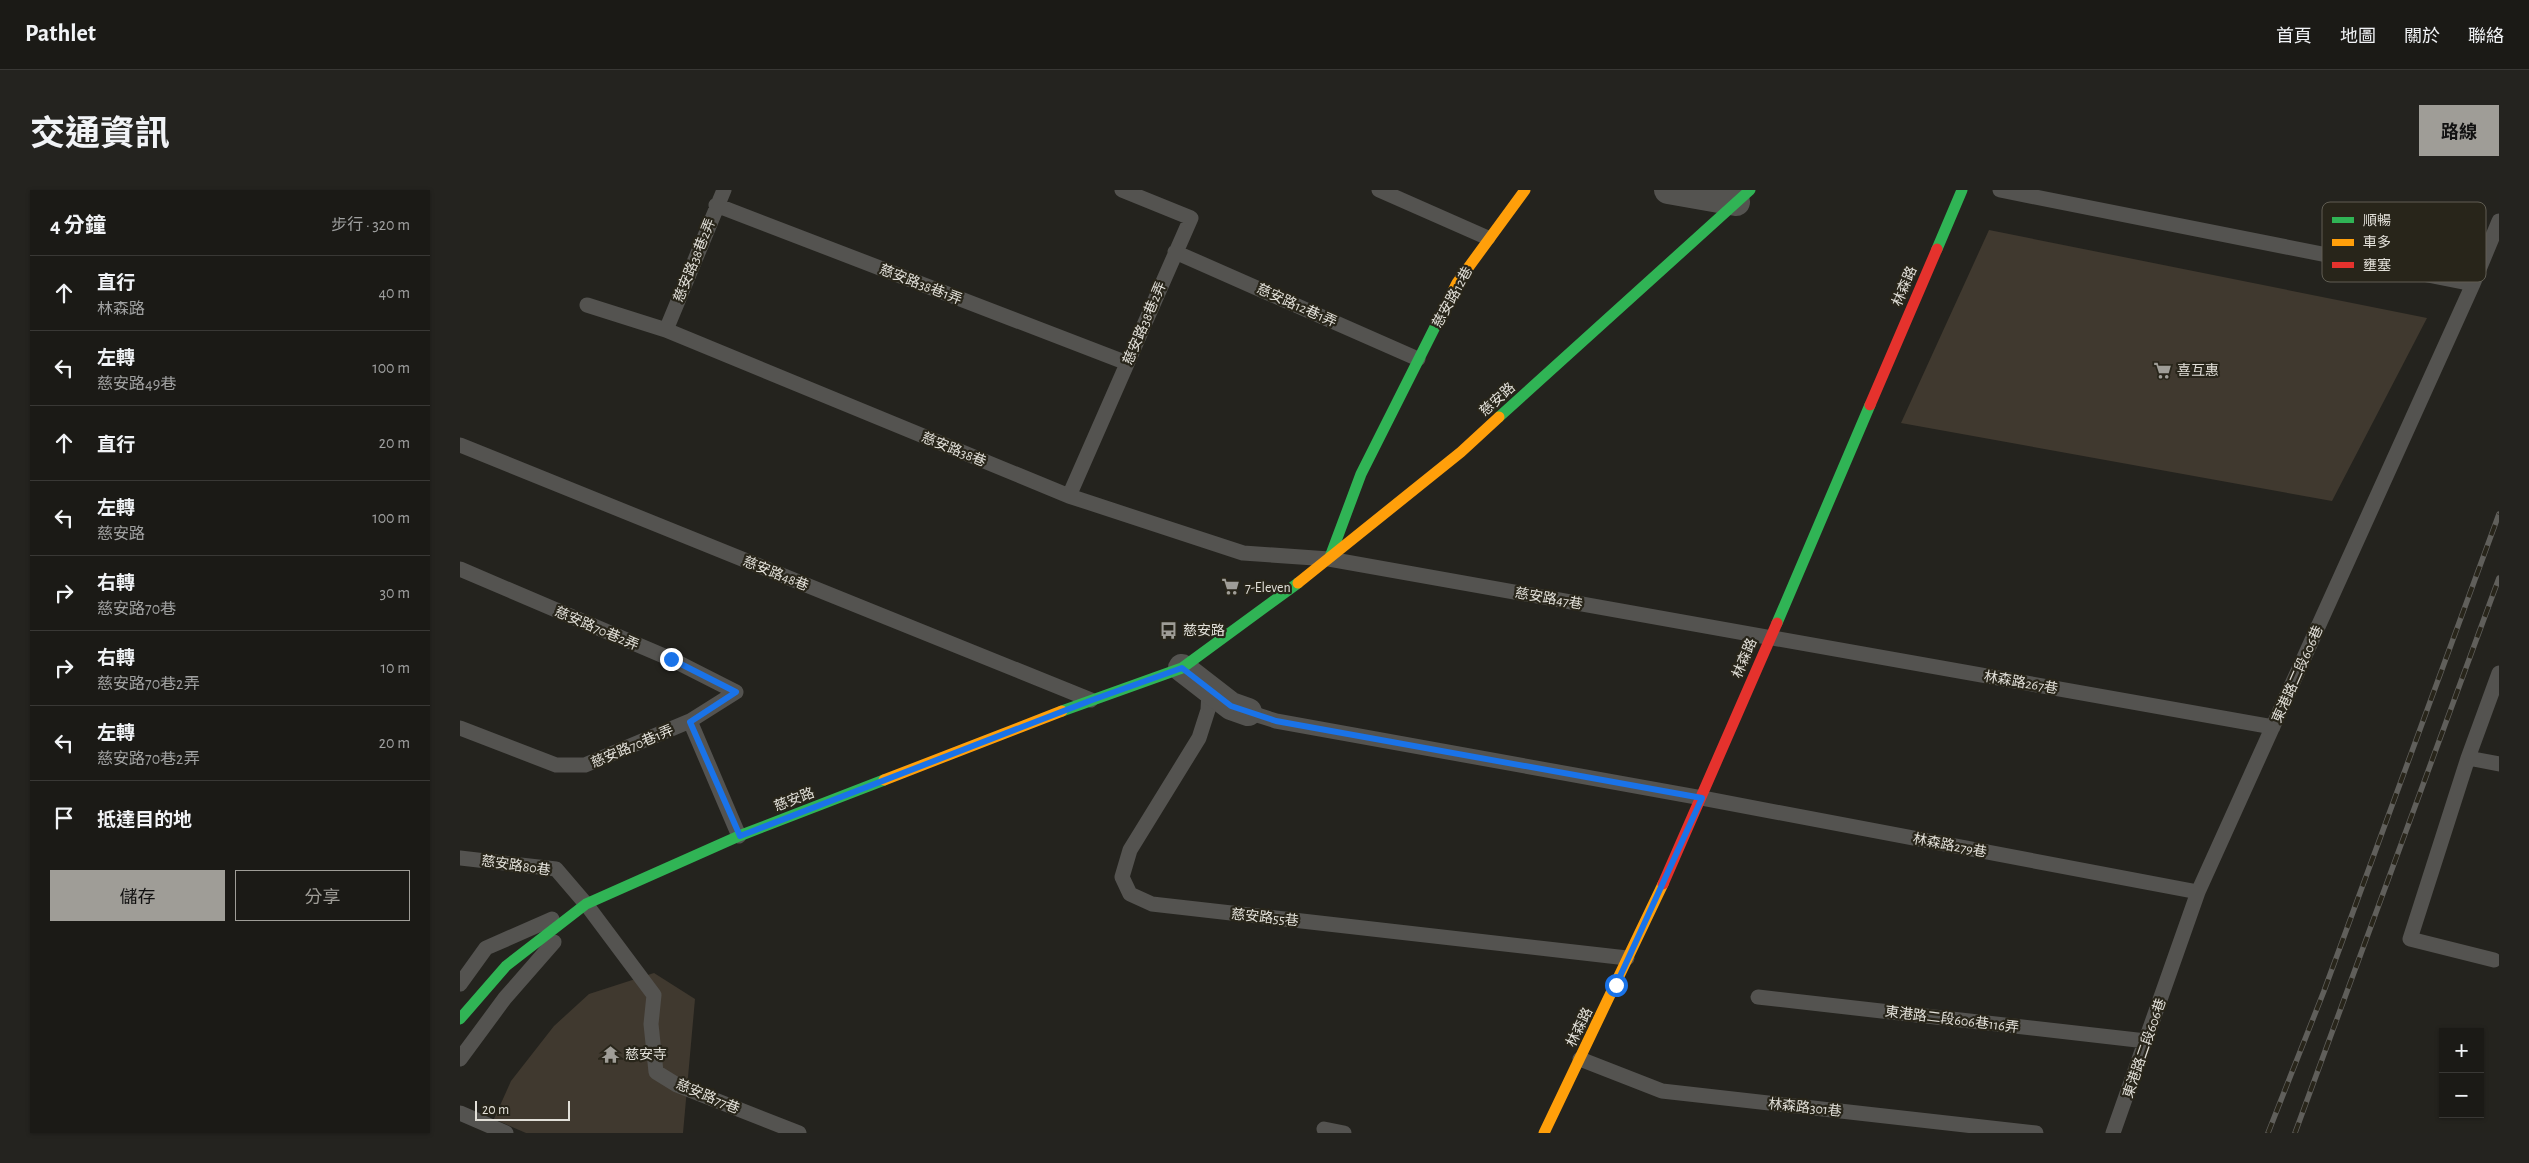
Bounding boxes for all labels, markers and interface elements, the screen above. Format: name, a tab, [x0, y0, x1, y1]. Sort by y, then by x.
text: Pathlet	[25, 22, 96, 46]
text: 首頁	[2276, 28, 2312, 46]
text: 地圖	[2340, 28, 2376, 46]
text: 關於	[2404, 28, 2440, 46]
text: 聯絡	[2468, 28, 2504, 46]
button: 路線	[2419, 105, 2499, 156]
text: 交通資訊	[30, 117, 170, 152]
legend	[2322, 202, 2486, 282]
text: 順暢	[2363, 213, 2391, 228]
text: 4 分鐘	[50, 215, 106, 236]
street label: 慈安路38巷2弄	[671, 216, 718, 304]
text: 步行 · 320 m	[331, 217, 410, 233]
text: 車多	[2363, 235, 2391, 250]
text: 壅塞	[2363, 257, 2391, 273]
street label: 慈安路38巷1弄	[877, 262, 964, 307]
street label: 慈安路12巷	[1430, 264, 1475, 330]
street label: 林森路	[1889, 264, 1920, 308]
text: 直行	[97, 274, 135, 293]
icon: ahead	[50, 279, 78, 307]
street label: 慈安路38巷2弄	[1120, 279, 1169, 367]
street label: 慈安路12巷1弄	[1254, 281, 1339, 330]
text: 40 m	[378, 285, 410, 301]
text: 林森路	[97, 301, 145, 317]
text: 左轉	[97, 349, 135, 368]
icon: left	[50, 354, 78, 382]
text: 100 m	[372, 360, 410, 376]
supermarket icon: 喜互惠	[2153, 360, 2173, 380]
place label: 喜互惠	[2177, 363, 2219, 378]
text: 慈安路49巷	[97, 376, 176, 392]
street label: 慈安路	[1477, 380, 1518, 419]
icon: ahead	[50, 429, 78, 457]
street label: 慈安路38巷	[919, 430, 988, 469]
text: 20 m	[379, 435, 410, 451]
text: 直行	[97, 436, 135, 455]
text: 左轉	[97, 499, 135, 518]
icon: left	[50, 504, 78, 532]
text: 100 m	[372, 510, 410, 526]
text: 慈安路	[97, 526, 145, 542]
street label: 慈安路48巷	[741, 554, 811, 593]
text: 右轉	[97, 574, 135, 593]
supermarket icon: 7-Eleven	[1221, 577, 1241, 597]
icon: right	[50, 579, 78, 607]
place label: 7-Eleven	[1245, 581, 1291, 595]
text: 30 m	[380, 585, 410, 601]
street label: 慈安路47巷	[1514, 585, 1584, 612]
text: 慈安路70巷	[97, 601, 176, 617]
street label: 慈安路70巷2弄	[553, 604, 641, 653]
bus stop icon: 慈安路	[1159, 620, 1179, 640]
place label: 慈安路	[1183, 623, 1225, 638]
street label: 東港路二段606巷	[2269, 623, 2326, 725]
street label: 林森路	[1729, 636, 1760, 680]
route end	[660, 648, 683, 671]
text: 右轉	[97, 649, 135, 668]
icon: right	[50, 654, 78, 682]
text: 10 m	[381, 660, 410, 676]
street label: 林森路267巷	[1983, 669, 2059, 696]
text: 慈安路70巷2弄	[97, 676, 199, 692]
street label: 慈安路70巷1弄	[589, 722, 676, 771]
text: 左轉	[97, 724, 135, 743]
icon: left	[50, 729, 78, 757]
text: 20 m	[379, 735, 410, 751]
text: 慈安路70巷2弄	[97, 751, 199, 767]
street label: 慈安路	[772, 785, 816, 814]
icon: arrive	[50, 804, 78, 832]
text: 抵達目的地	[97, 811, 192, 830]
street label: 林森路279巷	[1912, 831, 1988, 860]
street label: 慈安路80巷	[480, 853, 552, 878]
button: 儲存	[50, 870, 225, 921]
button: 分享	[235, 870, 410, 921]
street label: 慈安路55巷	[1230, 906, 1299, 928]
route start	[1605, 974, 1628, 997]
street label: 東港路二段606巷	[2120, 996, 2169, 1100]
street label: 東港路二段606巷116弄	[1884, 1004, 2020, 1035]
street label: 林森路	[1564, 1005, 1595, 1049]
map controls	[2439, 1028, 2484, 1118]
button: +	[2439, 1028, 2484, 1073]
temple icon: 慈安寺	[601, 1044, 621, 1064]
place label: 慈安寺	[625, 1047, 667, 1062]
button: −	[2439, 1073, 2484, 1118]
street label: 慈安路77巷	[674, 1076, 742, 1117]
street label: 林森路301巷	[1767, 1096, 1843, 1119]
scale bar	[475, 1098, 570, 1121]
text: 20 m	[482, 1103, 509, 1117]

